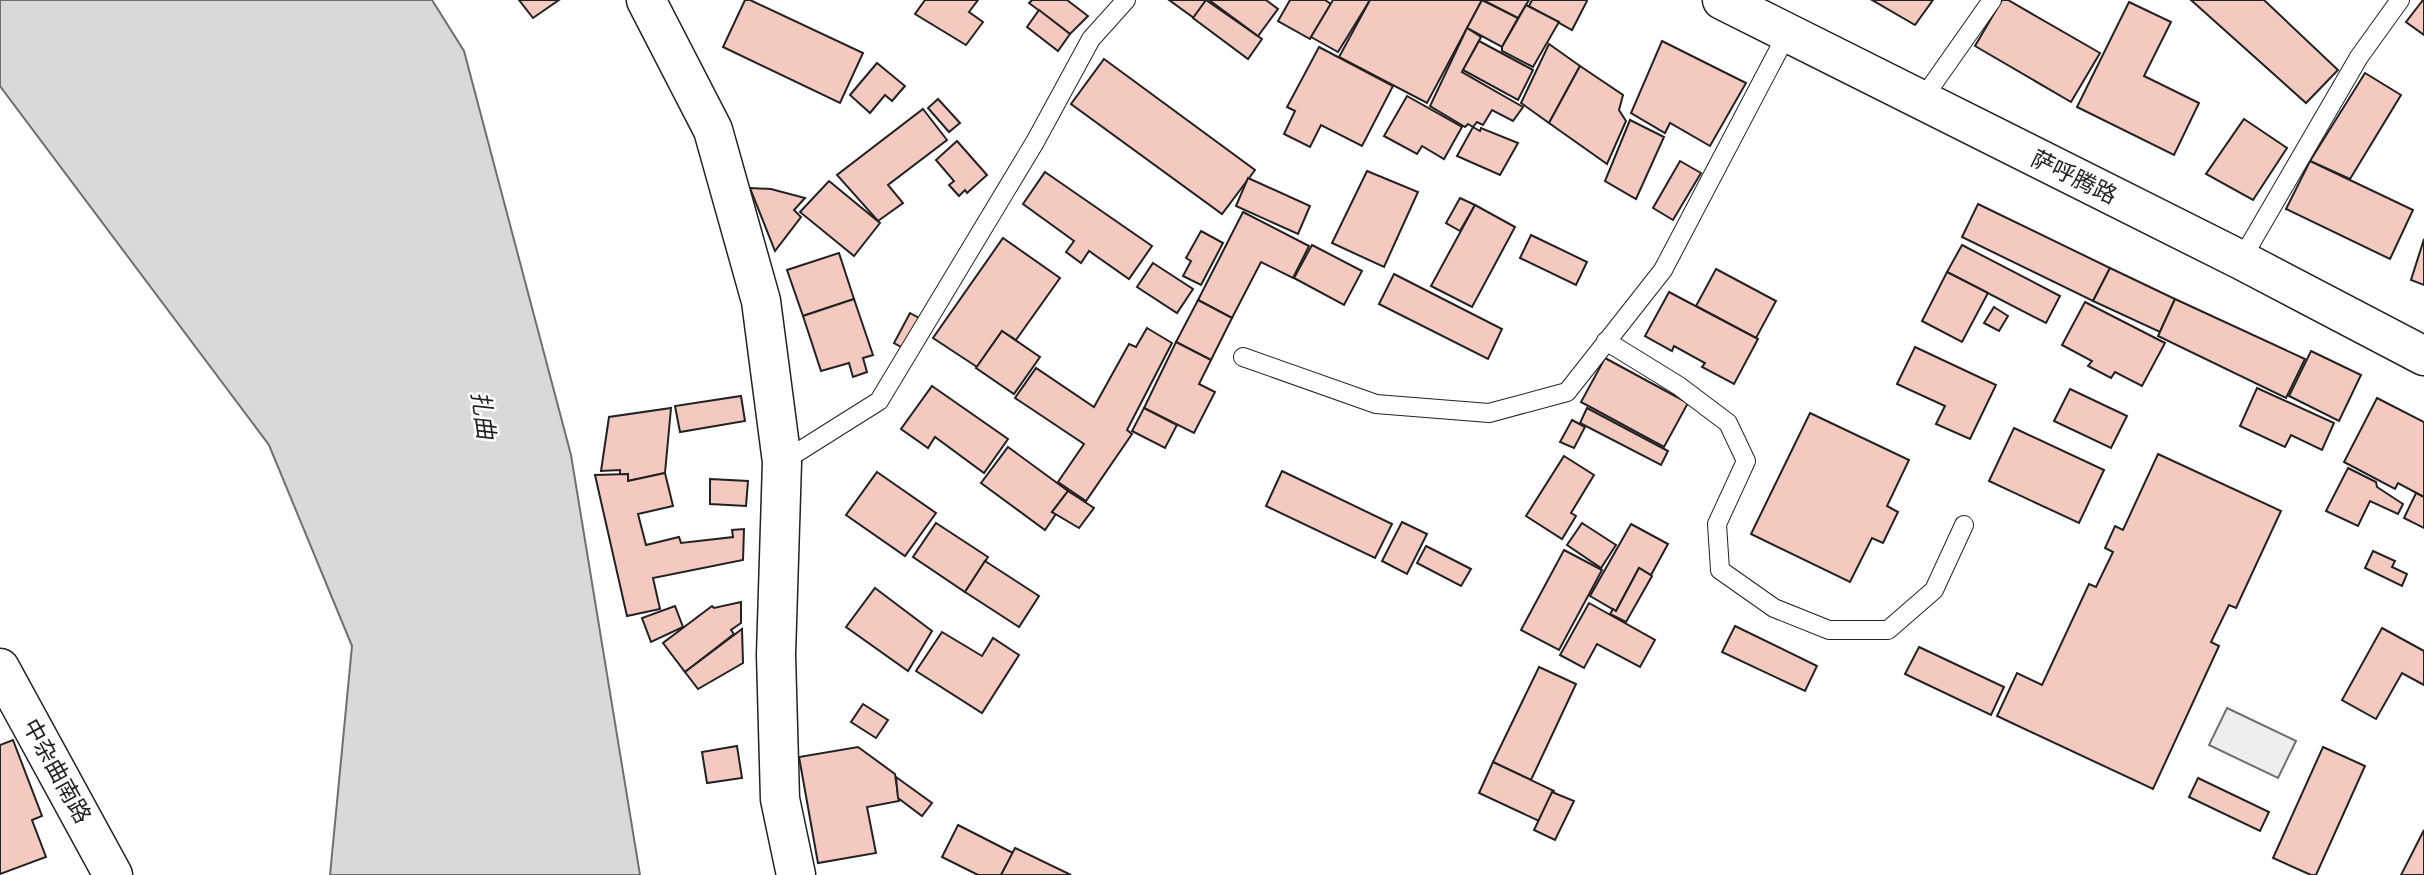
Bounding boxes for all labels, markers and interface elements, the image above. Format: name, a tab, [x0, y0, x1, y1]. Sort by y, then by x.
street label: 萨呼腾路	[2027, 144, 2121, 210]
water label: 扎曲	[466, 389, 501, 443]
street label: 中杂曲南路	[17, 714, 97, 828]

